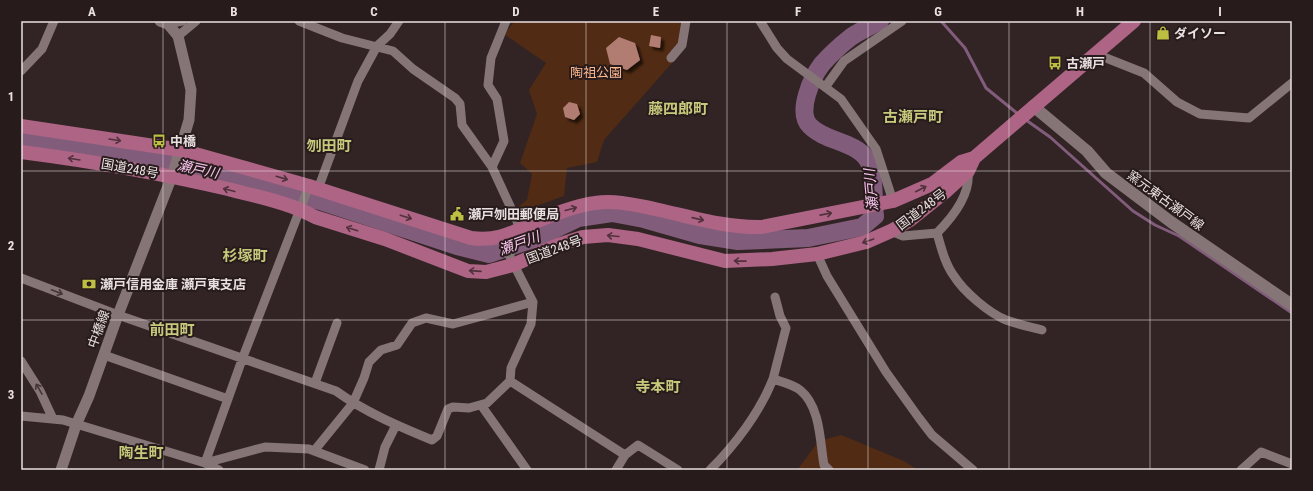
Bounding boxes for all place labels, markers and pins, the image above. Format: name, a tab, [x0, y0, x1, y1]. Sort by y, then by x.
shop icon: ダイソー	[1155, 25, 1171, 41]
place label: ダイソー	[1174, 26, 1226, 41]
bus stop icon: 古瀬戸	[1047, 55, 1063, 71]
place label: 古瀬戸	[1066, 56, 1105, 71]
bus stop icon: 中橋	[151, 133, 167, 149]
place label: 中橋	[170, 134, 196, 149]
public building icon: 瀬戸刎田郵便局	[449, 206, 465, 222]
place label: 瀬戸刎田郵便局	[468, 207, 559, 222]
bank icon: 瀬戸信用金庫 瀬戸東支店	[81, 276, 97, 292]
place label: 瀬戸信用金庫 瀬戸東支店	[100, 277, 246, 292]

